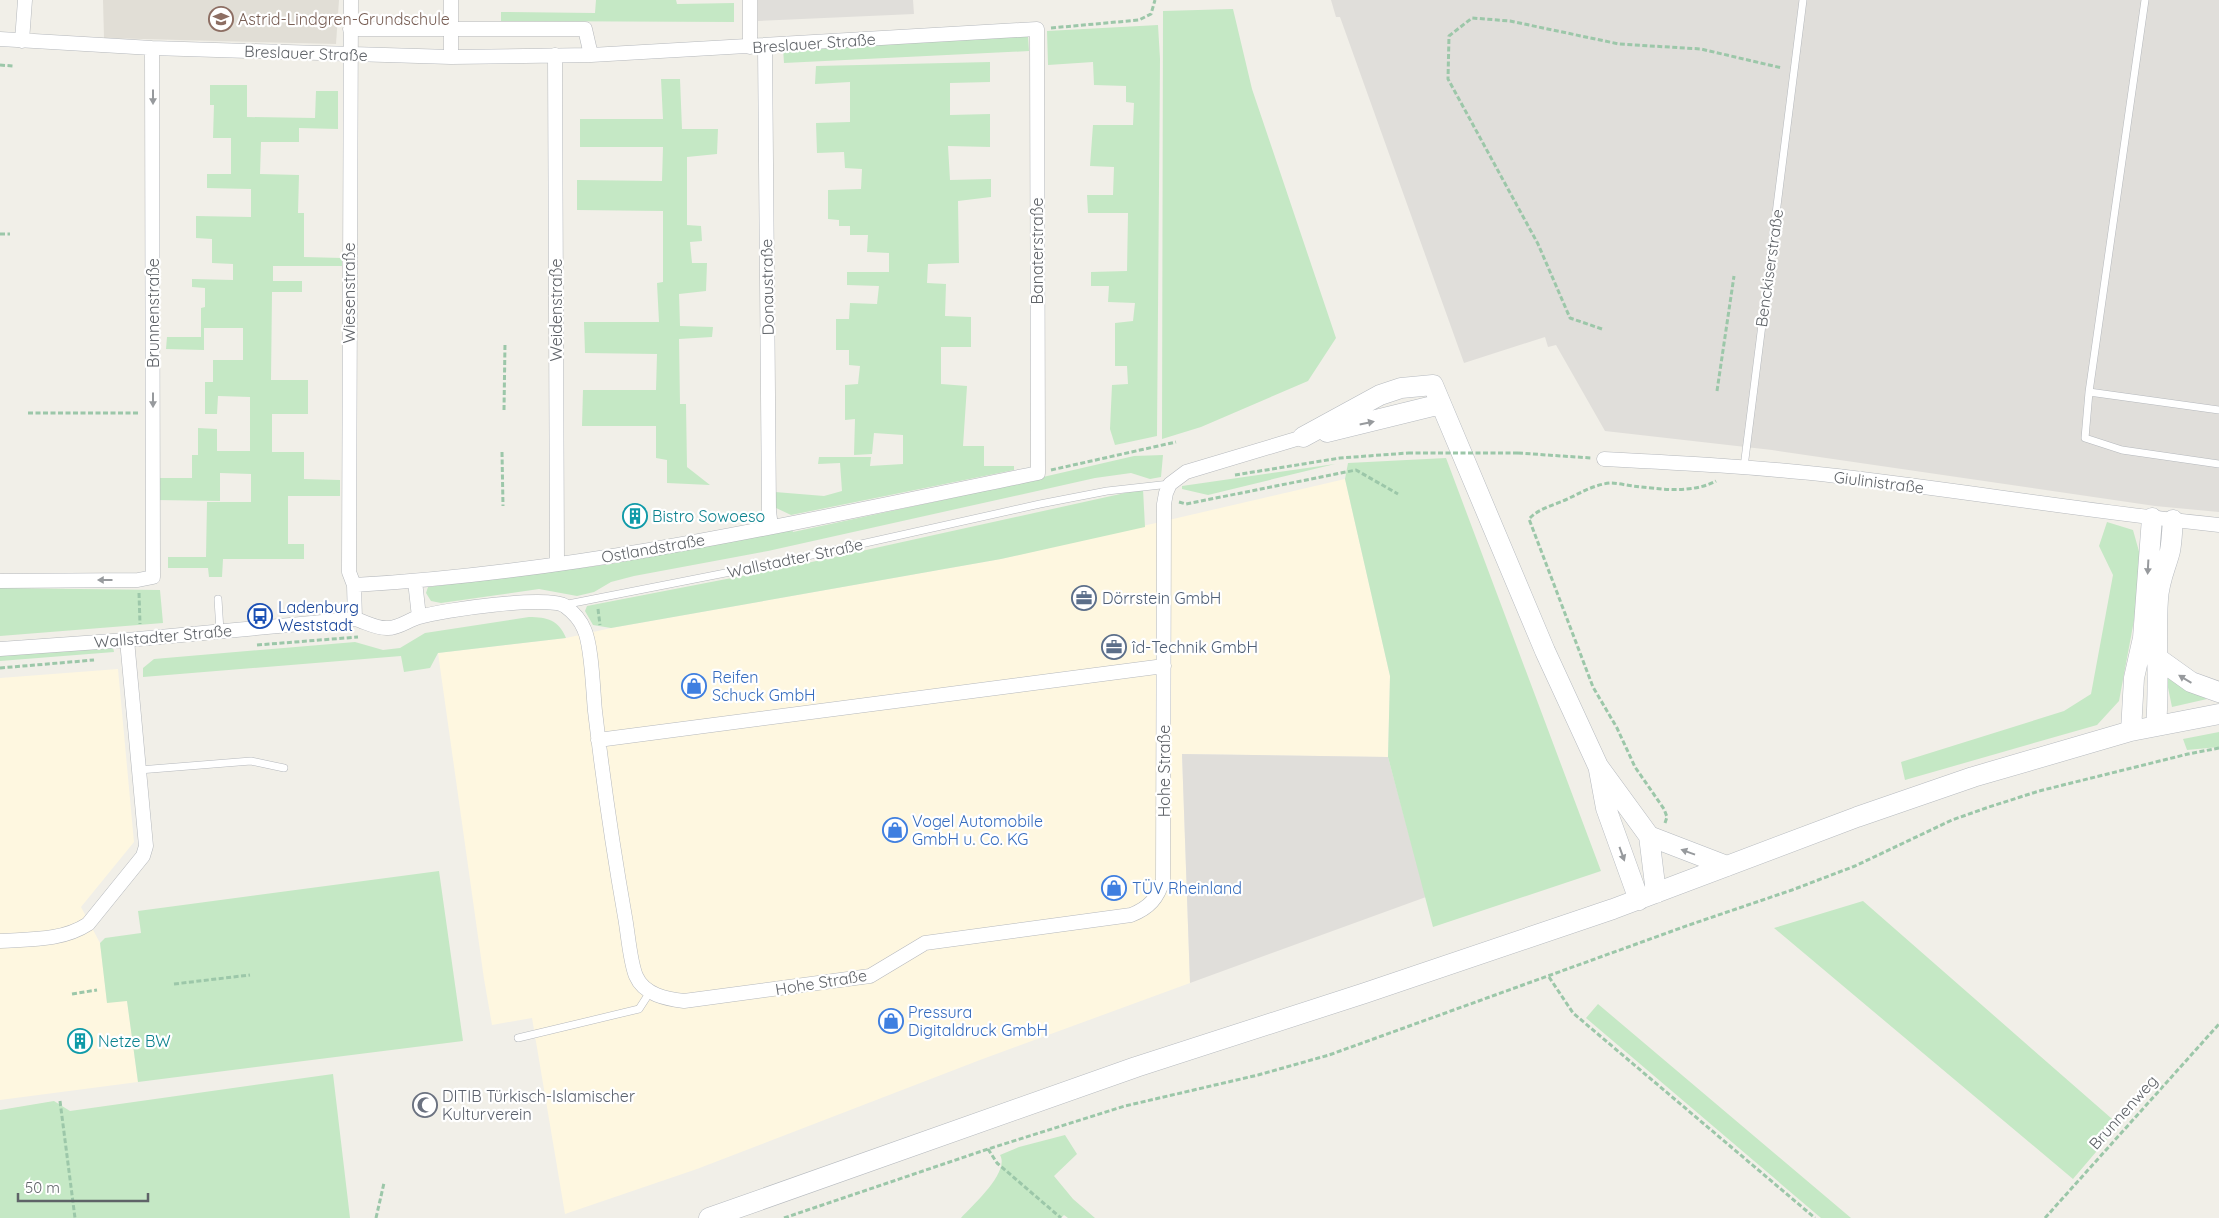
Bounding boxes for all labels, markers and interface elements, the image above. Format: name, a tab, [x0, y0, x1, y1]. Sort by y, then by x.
school or university icon: Astrid-Lindgren-Grundschule	[208, 6, 234, 32]
place label: Astrid-Lindgren-Grundschule	[238, 9, 450, 29]
street label: Breslauer Straße	[752, 29, 876, 57]
street label: Breslauer Straße	[244, 41, 368, 65]
one-way arrow	[149, 89, 157, 105]
street label: Banaterstraße	[1027, 198, 1047, 304]
street label: Benckiserstraße	[1751, 208, 1787, 328]
street label: Donaustraße	[756, 239, 778, 335]
street label: Wiesenstraße	[339, 242, 359, 344]
street label: Brunnenstraße	[143, 258, 163, 368]
street label: Weidenstraße	[546, 259, 566, 362]
one-way arrow	[149, 392, 157, 408]
one-way arrow	[1360, 418, 1376, 426]
street label: Giulinistraße	[1833, 467, 1925, 497]
building icon: Bistro Sowoeso	[622, 503, 648, 529]
place label: Bistro Sowoeso	[652, 506, 765, 526]
street label: Ostlandstraße	[600, 529, 706, 567]
street label: Wallstadter Straße	[725, 534, 865, 582]
one-way arrow	[2143, 559, 2151, 575]
one-way arrow	[96, 576, 112, 584]
office icon: Dörrstein GmbH	[1071, 585, 1097, 611]
place label: Dörrstein GmbH	[1102, 588, 1221, 608]
place label: Ladenburg Weststadt	[278, 597, 359, 635]
bus stop icon: Ladenburg Weststadt	[247, 603, 273, 629]
street label: Wallstadter Straße	[93, 620, 233, 652]
office icon: îd-Technik GmbH	[1101, 634, 1127, 660]
place label: îd-Technik GmbH	[1131, 637, 1258, 657]
place label: Reifen Schuck GmbH	[712, 667, 816, 705]
shop icon: Reifen Schuck GmbH	[681, 673, 707, 699]
one-way arrow	[2179, 674, 2192, 683]
street label: Hohe Straße	[1154, 725, 1174, 817]
place label: Vogel Automobile GmbH u. Co. KG	[912, 811, 1043, 849]
shop icon: Vogel Automobile GmbH u. Co. KG	[882, 817, 908, 843]
one-way arrow	[1618, 847, 1626, 862]
one-way arrow	[1680, 848, 1695, 855]
shop icon: TÜV Rheinland	[1101, 875, 1127, 901]
place label: TÜV Rheinland	[1132, 878, 1242, 898]
street label: Hohe Straße	[774, 965, 868, 999]
place label: Pressura Digitaldruck GmbH	[908, 1002, 1048, 1040]
shop icon: Pressura Digitaldruck GmbH	[878, 1008, 904, 1034]
building icon: Netze BW	[67, 1028, 93, 1054]
place label: Netze BW	[98, 1031, 171, 1051]
street label: Brunnenweg	[2084, 1071, 2162, 1153]
place label: DITIB Türkisch-Islamischer Kulturverein	[442, 1086, 635, 1124]
mosque icon: DITIB Türkisch-Islamischer Kulturverein	[412, 1092, 438, 1118]
scale bar	[18, 1170, 148, 1202]
text: 50 m	[25, 1178, 60, 1197]

